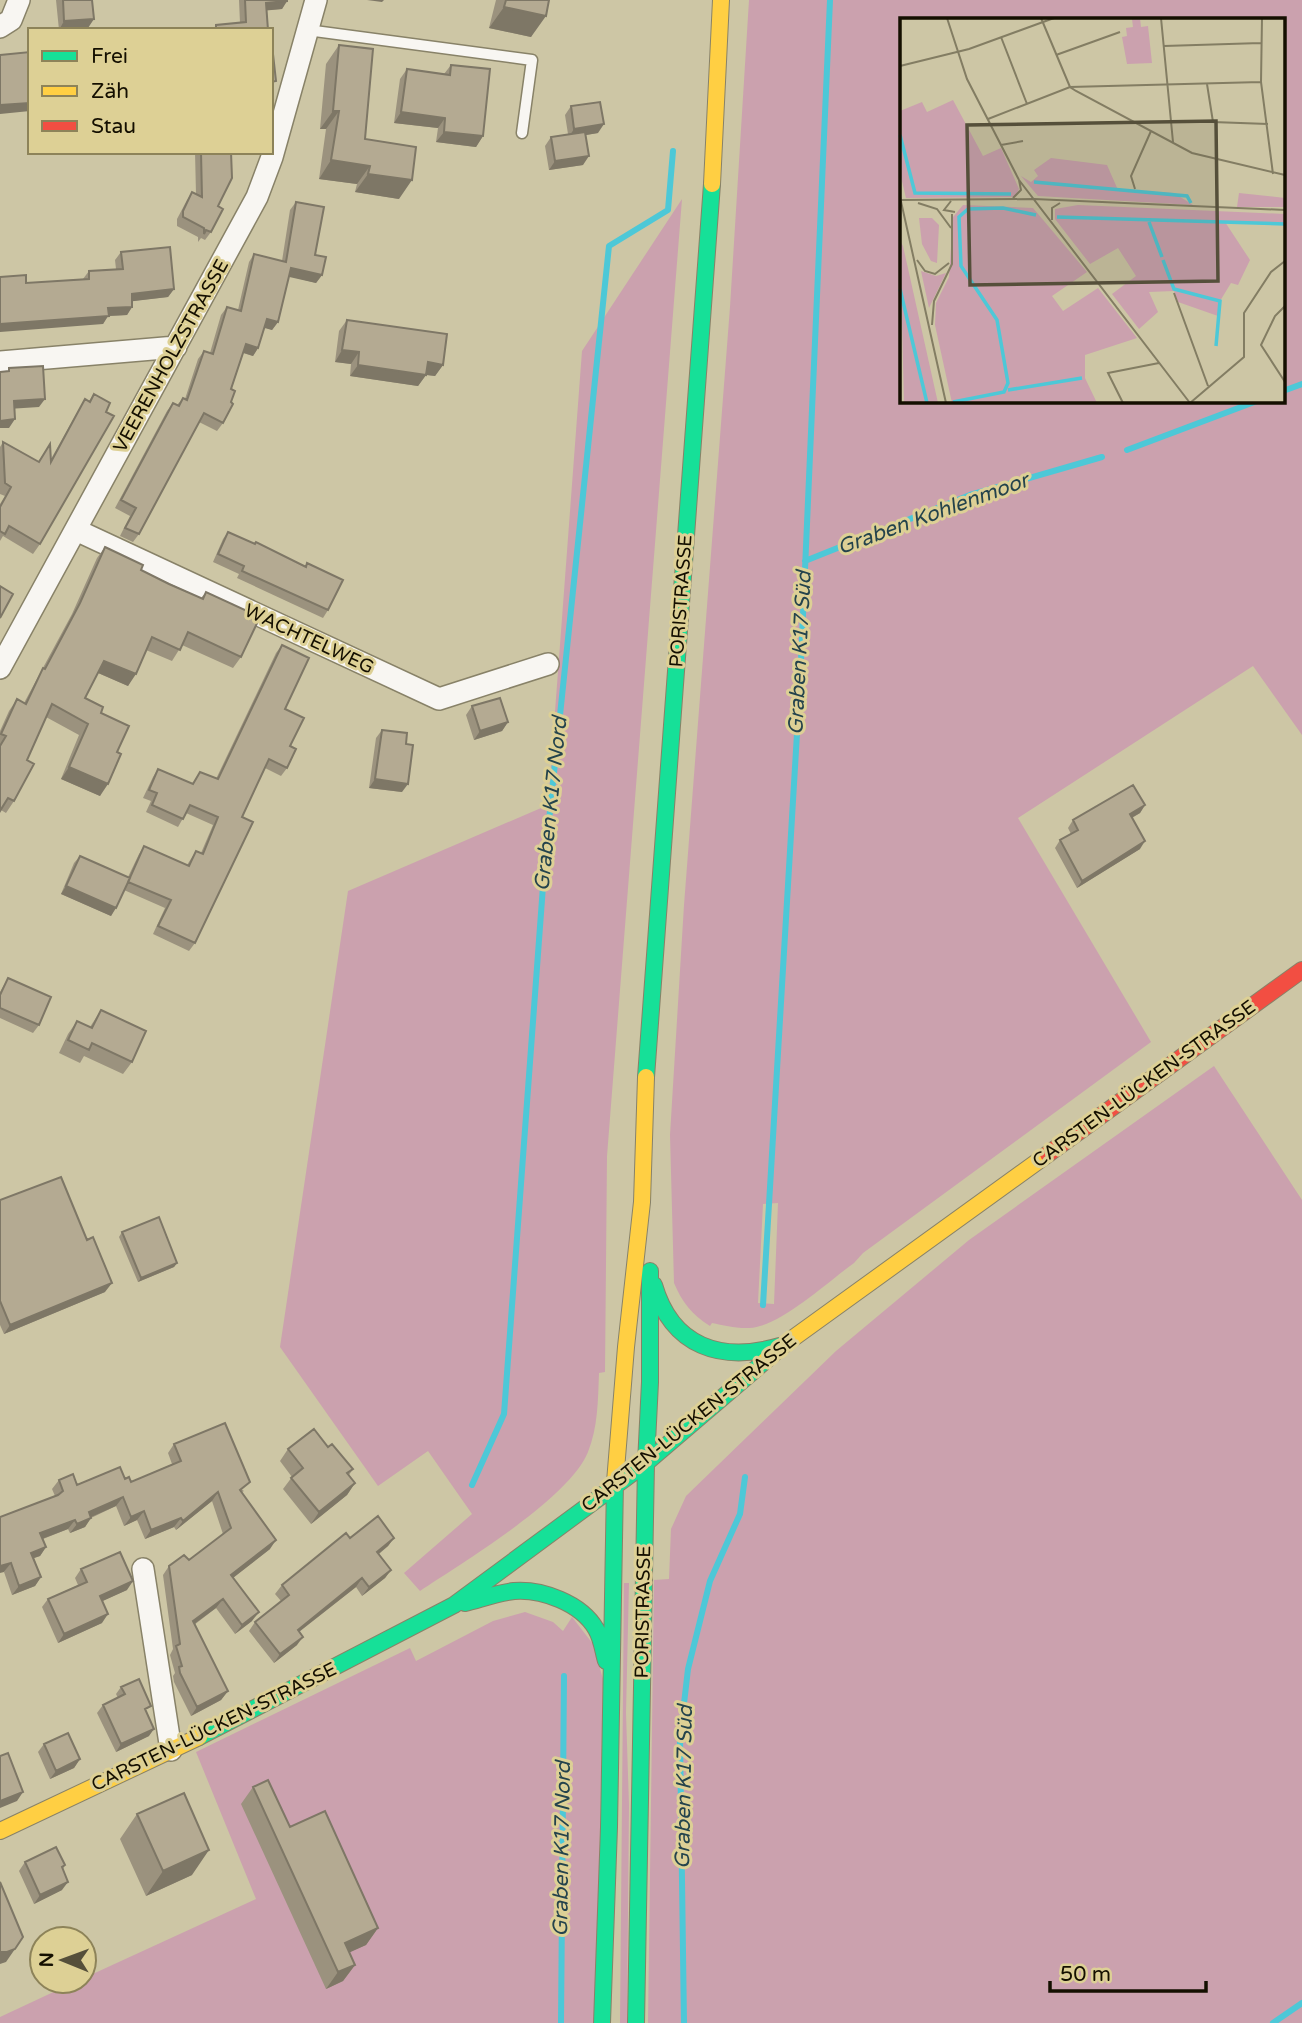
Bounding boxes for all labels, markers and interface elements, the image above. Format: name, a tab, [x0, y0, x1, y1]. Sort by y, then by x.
inset map	[900, 18, 1284, 402]
legend	[28, 28, 273, 154]
text: Frei	[91, 44, 128, 69]
text: Zäh	[91, 79, 129, 104]
text: Stau	[91, 114, 136, 139]
street label: VEERENHOLZSTRASSE	[109, 256, 233, 456]
water label: Graben Kohlenmoor	[834, 467, 1035, 560]
street label: PORISTRASSE	[665, 534, 697, 668]
water label: Graben K17 Süd	[783, 568, 817, 735]
street label: WACHTELWEG	[241, 599, 377, 679]
water label: Graben K17 Nord	[529, 713, 573, 893]
street label: CARSTEN-LÜCKEN-STRASSE	[1028, 996, 1260, 1172]
street label: CARSTEN-LÜCKEN-STRASSE	[577, 1329, 801, 1517]
street label: PORISTRASSE	[631, 1545, 655, 1679]
street label: CARSTEN-LÜCKEN-STRASSE	[88, 1658, 340, 1796]
water label: Graben K17 Süd	[670, 1702, 698, 1869]
water label: Graben K17 Nord	[548, 1758, 576, 1937]
north arrow	[28, 1925, 98, 1995]
scale bar	[1050, 1950, 1206, 1994]
text: N	[36, 1952, 58, 1968]
text: 50 m	[1060, 1962, 1111, 1987]

